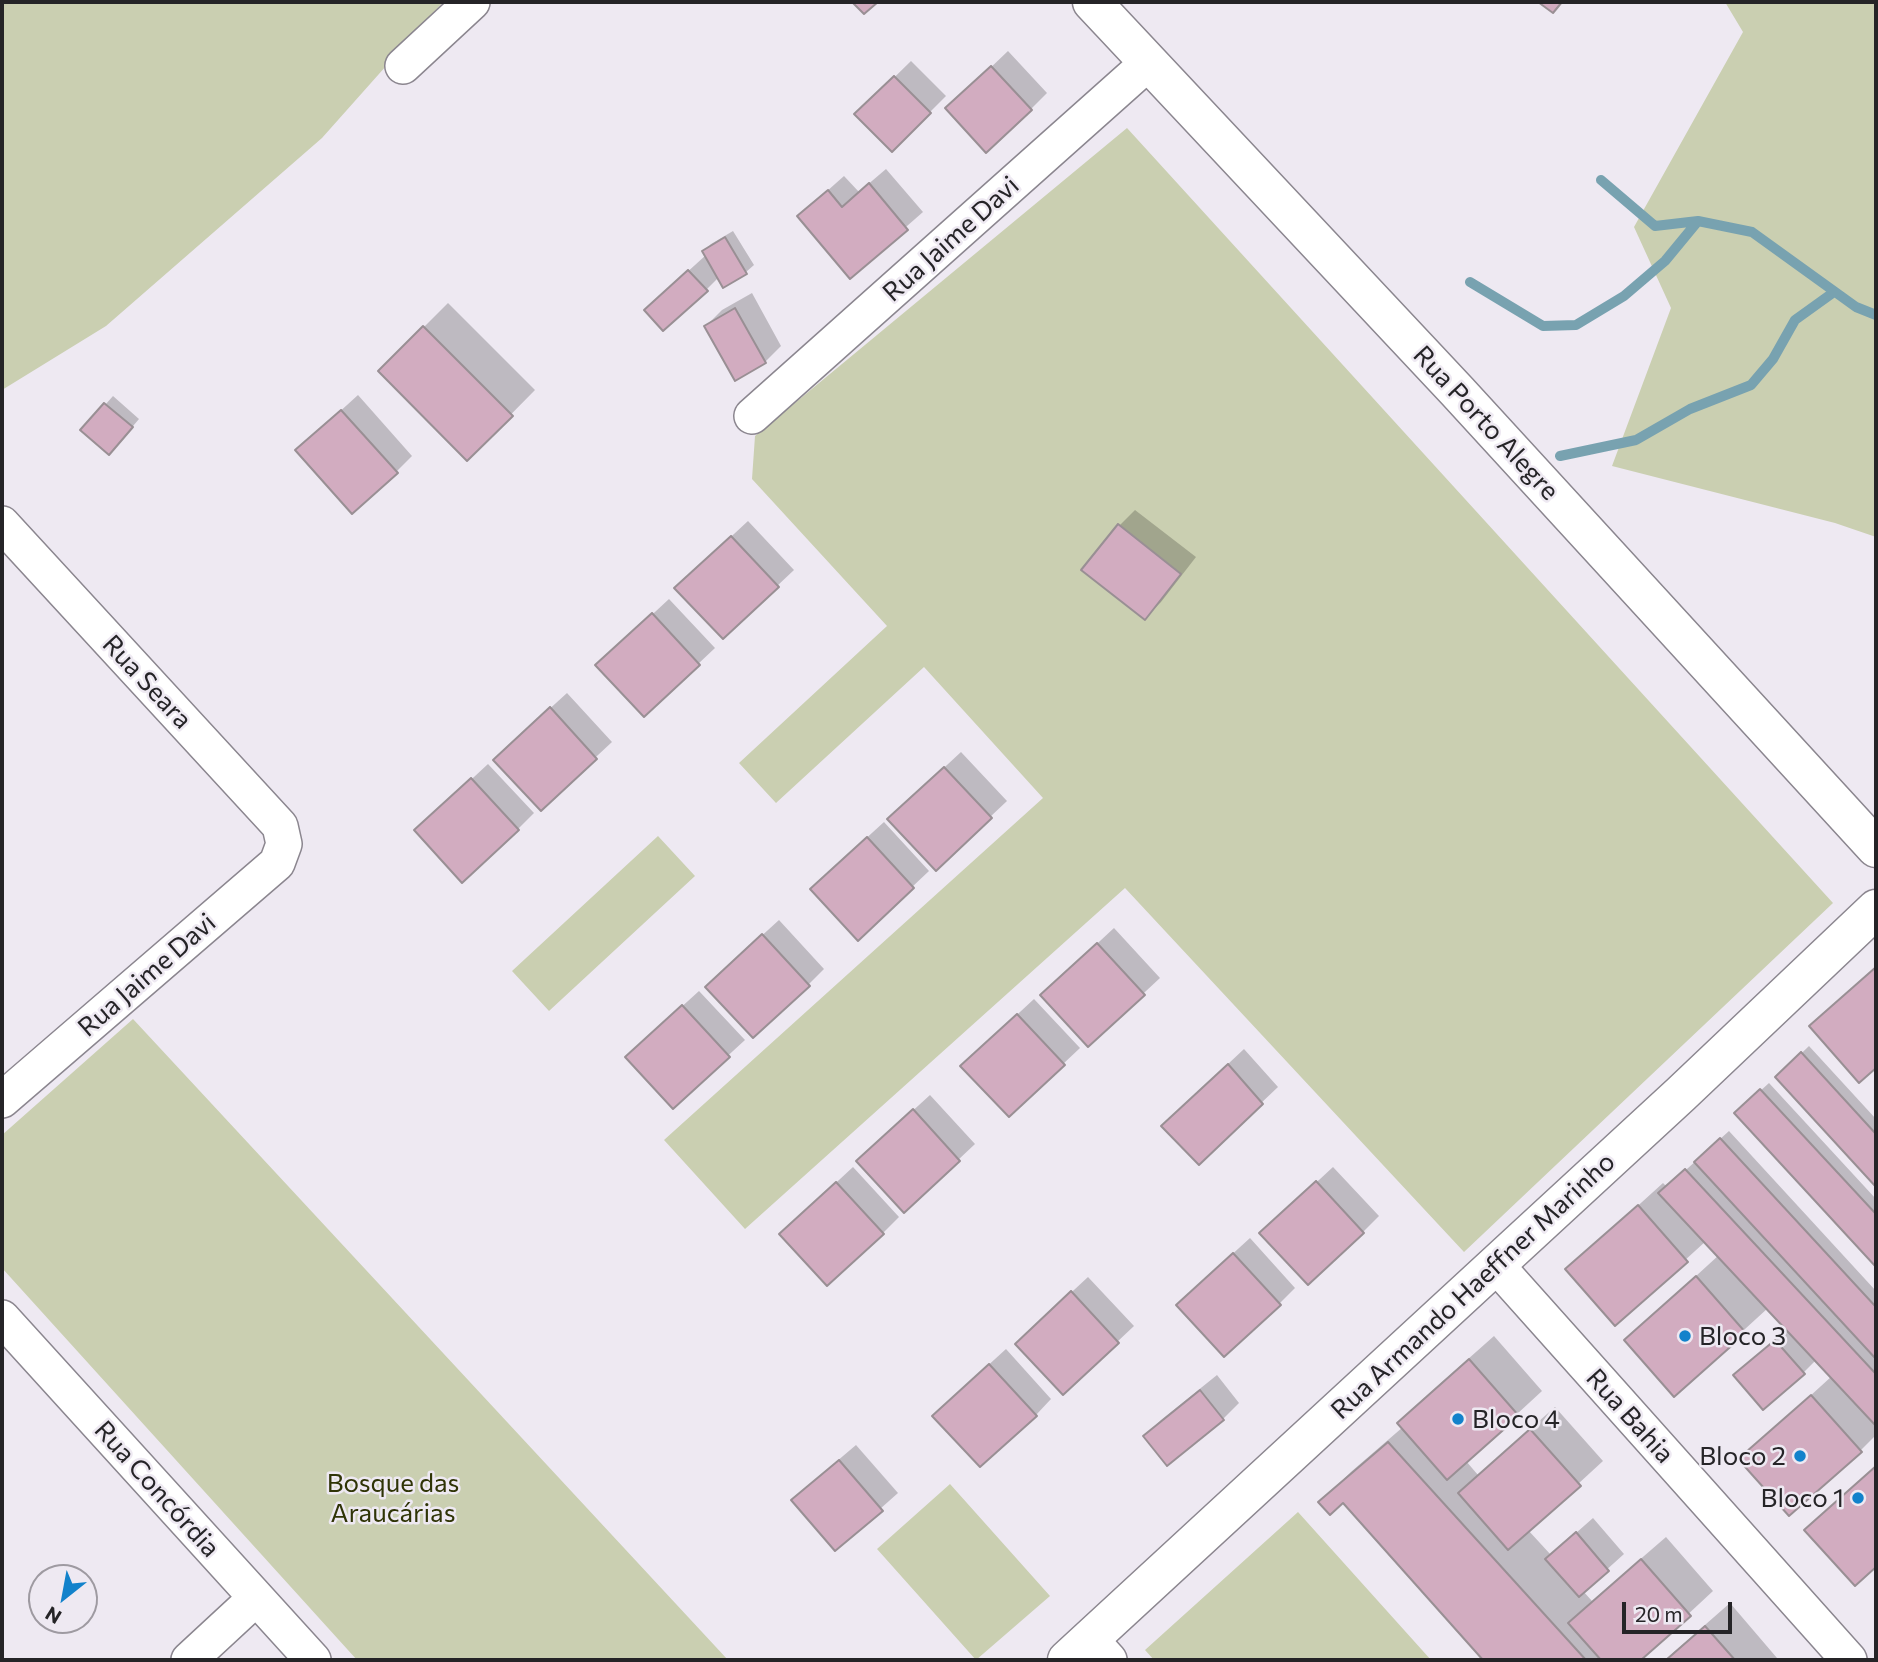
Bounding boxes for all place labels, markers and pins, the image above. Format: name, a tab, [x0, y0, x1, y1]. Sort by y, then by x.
place label: Bloco 3	[1699, 1320, 1786, 1352]
marker: Bloco 3	[1677, 1328, 1693, 1344]
place label: Bloco 4	[1472, 1403, 1560, 1435]
marker: Bloco 4	[1450, 1411, 1466, 1427]
place label: Bloco 2	[1699, 1440, 1786, 1472]
marker: Bloco 2	[1792, 1448, 1808, 1464]
place label: Bloco 1	[1761, 1482, 1844, 1514]
marker: Bloco 1	[1850, 1490, 1866, 1506]

